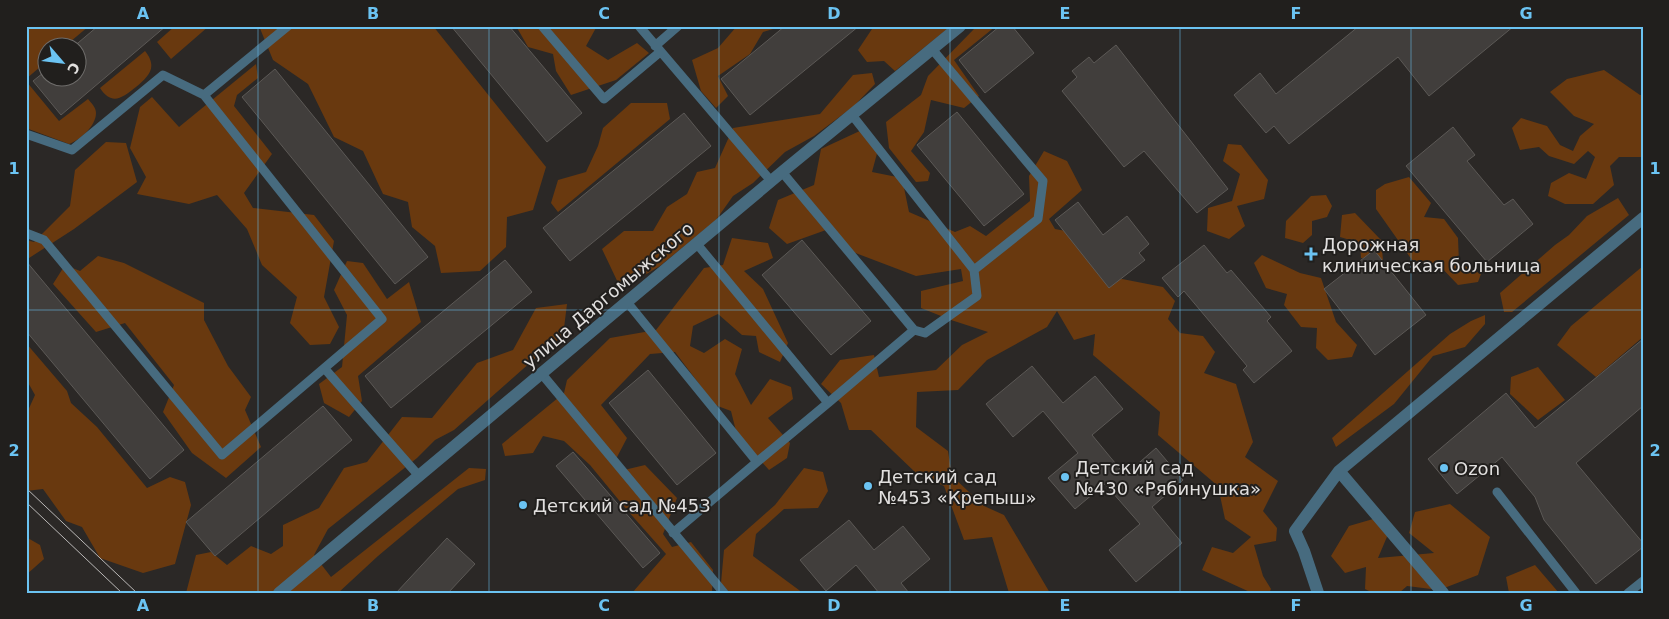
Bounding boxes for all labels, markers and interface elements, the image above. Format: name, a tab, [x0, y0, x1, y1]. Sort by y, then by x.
text: A	[137, 4, 150, 23]
text: B	[367, 4, 379, 23]
text: C	[598, 4, 610, 23]
text: D	[827, 4, 841, 23]
text: E	[1060, 4, 1070, 23]
text: F	[1291, 4, 1301, 23]
text: G	[1519, 4, 1533, 23]
north arrow	[38, 38, 88, 88]
text: С	[64, 60, 83, 76]
text: 1	[8, 159, 20, 178]
text: 1	[1649, 159, 1661, 178]
street label: улица Даргомыжского	[518, 218, 698, 372]
place label: Дорожная клиническая больница	[1322, 234, 1541, 276]
marker: Дорожная клиническая больница	[1304, 247, 1318, 261]
text: 2	[8, 441, 20, 460]
text: 2	[1649, 441, 1661, 460]
place label: Детский сад №430 «Рябинушка»	[1075, 457, 1261, 499]
place label: Ozon	[1454, 458, 1500, 479]
marker: Ozon	[1438, 462, 1450, 474]
place label: Детский сад №453 «Крепыш»	[878, 466, 1037, 508]
marker: Детский сад №430 «Рябинушка»	[1059, 471, 1071, 483]
marker: Детский сад №453 «Крепыш»	[862, 480, 874, 492]
place label: Детский сад №453	[533, 495, 711, 516]
marker: Детский сад №453	[517, 499, 529, 511]
text: A	[137, 596, 150, 615]
text: B	[367, 596, 379, 615]
text: C	[598, 596, 610, 615]
text: D	[827, 596, 841, 615]
text: E	[1060, 596, 1070, 615]
text: F	[1291, 596, 1301, 615]
text: G	[1519, 596, 1533, 615]

